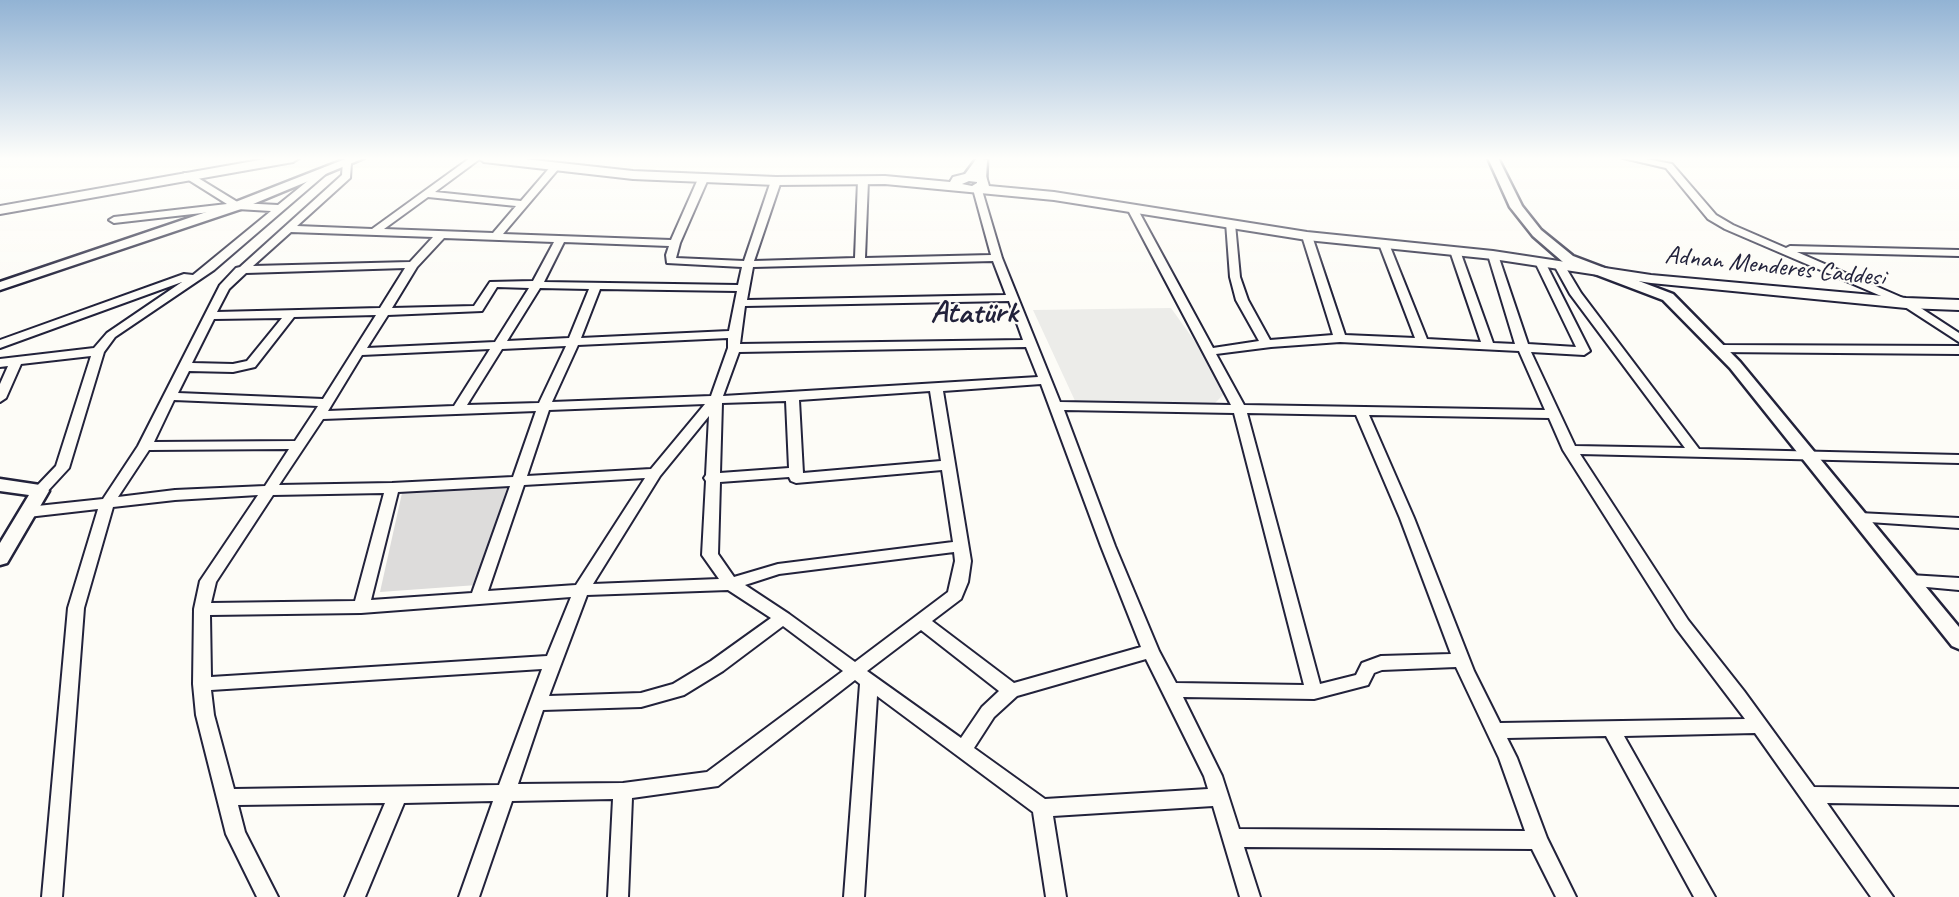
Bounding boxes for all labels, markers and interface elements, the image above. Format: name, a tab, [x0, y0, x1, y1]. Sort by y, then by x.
street label: Adnan Menderes Caddesi	[1663, 240, 1887, 294]
district label: Atatürk	[930, 295, 1018, 333]

